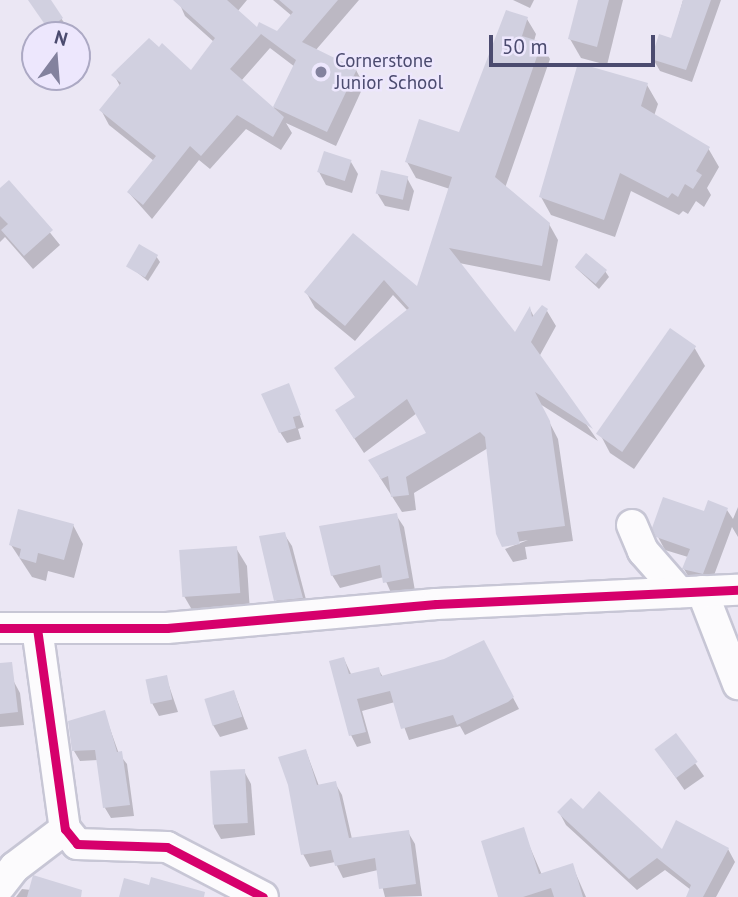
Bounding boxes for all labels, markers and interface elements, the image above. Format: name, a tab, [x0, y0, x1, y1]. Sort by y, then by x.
north arrow	[21, 21, 91, 91]
scale bar	[493, 21, 659, 65]
text: N	[52, 24, 71, 51]
text: 50 m	[502, 33, 548, 60]
place label: Cornerstone Junior School	[335, 50, 443, 94]
marker: Cornerstone Junior School	[313, 64, 329, 80]

